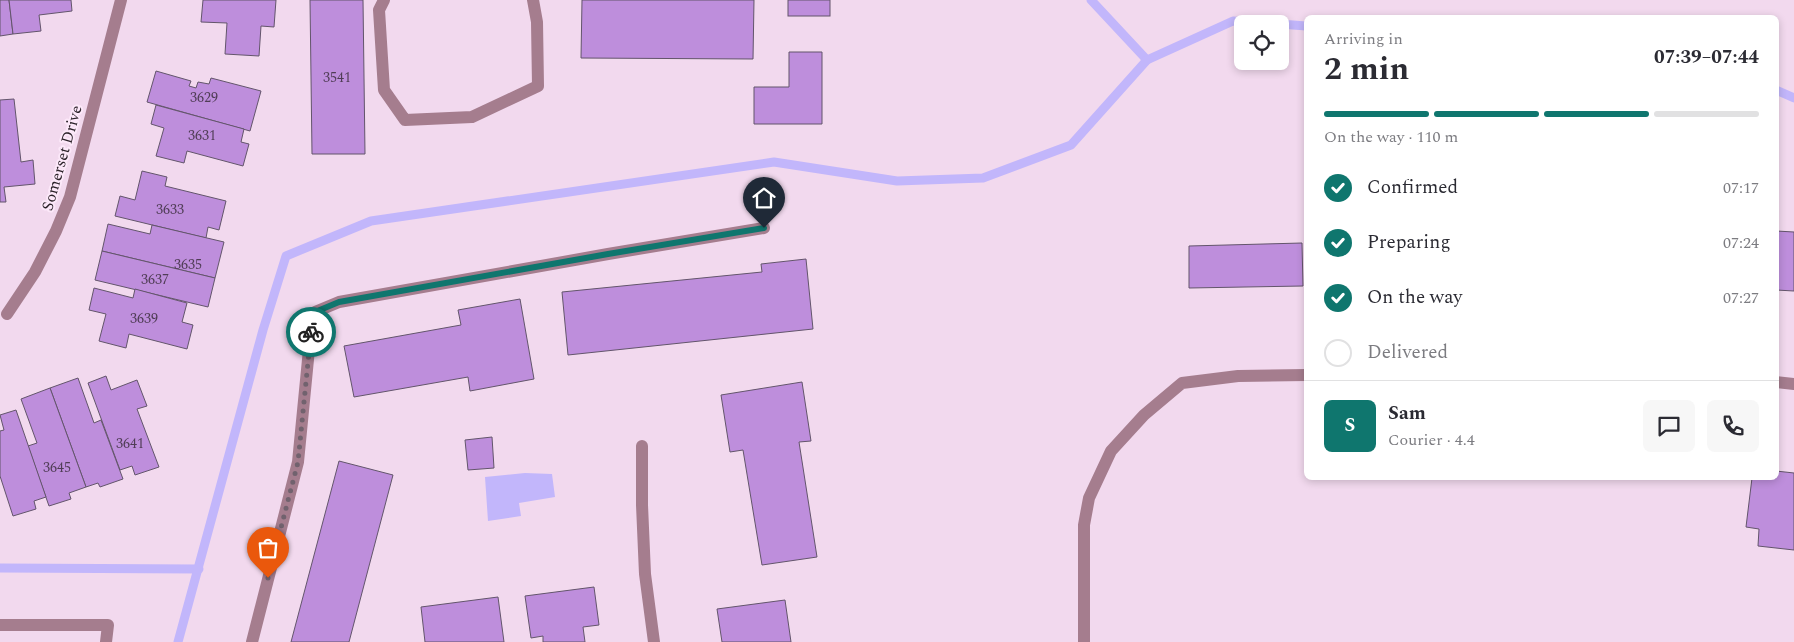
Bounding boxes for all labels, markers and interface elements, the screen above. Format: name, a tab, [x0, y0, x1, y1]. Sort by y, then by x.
map controls	[1234, 15, 1289, 70]
button: locate	[1234, 15, 1289, 70]
text: Arriving in	[1324, 27, 1403, 51]
text: 07:39–07:44	[1654, 43, 1759, 72]
text: 2 min	[1324, 45, 1409, 94]
house number: 3541	[323, 67, 351, 88]
house number: 3629	[190, 87, 218, 108]
street label: Somerset Drive	[35, 102, 89, 214]
house number: 3631	[188, 125, 216, 146]
text: On the way · 110 m	[1324, 125, 1458, 149]
text: Confirmed	[1367, 173, 1458, 202]
icon: check	[1324, 174, 1352, 202]
text: 07:17	[1723, 176, 1759, 200]
pin	[743, 177, 785, 228]
icon: home	[750, 184, 778, 212]
house number: 3633	[156, 199, 184, 220]
text: Preparing	[1367, 228, 1451, 257]
icon: check	[1324, 229, 1352, 257]
text: 07:24	[1723, 231, 1759, 255]
house number: 3635	[174, 254, 202, 275]
house number: 3637	[141, 269, 169, 290]
text: On the way	[1367, 283, 1463, 312]
icon: check	[1324, 284, 1352, 312]
text: 07:27	[1723, 286, 1759, 310]
courier	[286, 307, 336, 357]
house number: 3639	[130, 308, 158, 329]
icon: bike	[297, 318, 325, 346]
text: Delivered	[1367, 338, 1448, 367]
text: Sam	[1388, 399, 1426, 428]
button: chat	[1643, 400, 1695, 452]
button: phone	[1707, 400, 1759, 452]
text: S	[1345, 411, 1355, 440]
text: Courier · 4.4	[1388, 428, 1475, 452]
house number: 3641	[116, 433, 144, 454]
house number: 3645	[43, 457, 71, 478]
pin	[247, 527, 289, 578]
icon: bag	[254, 534, 282, 562]

